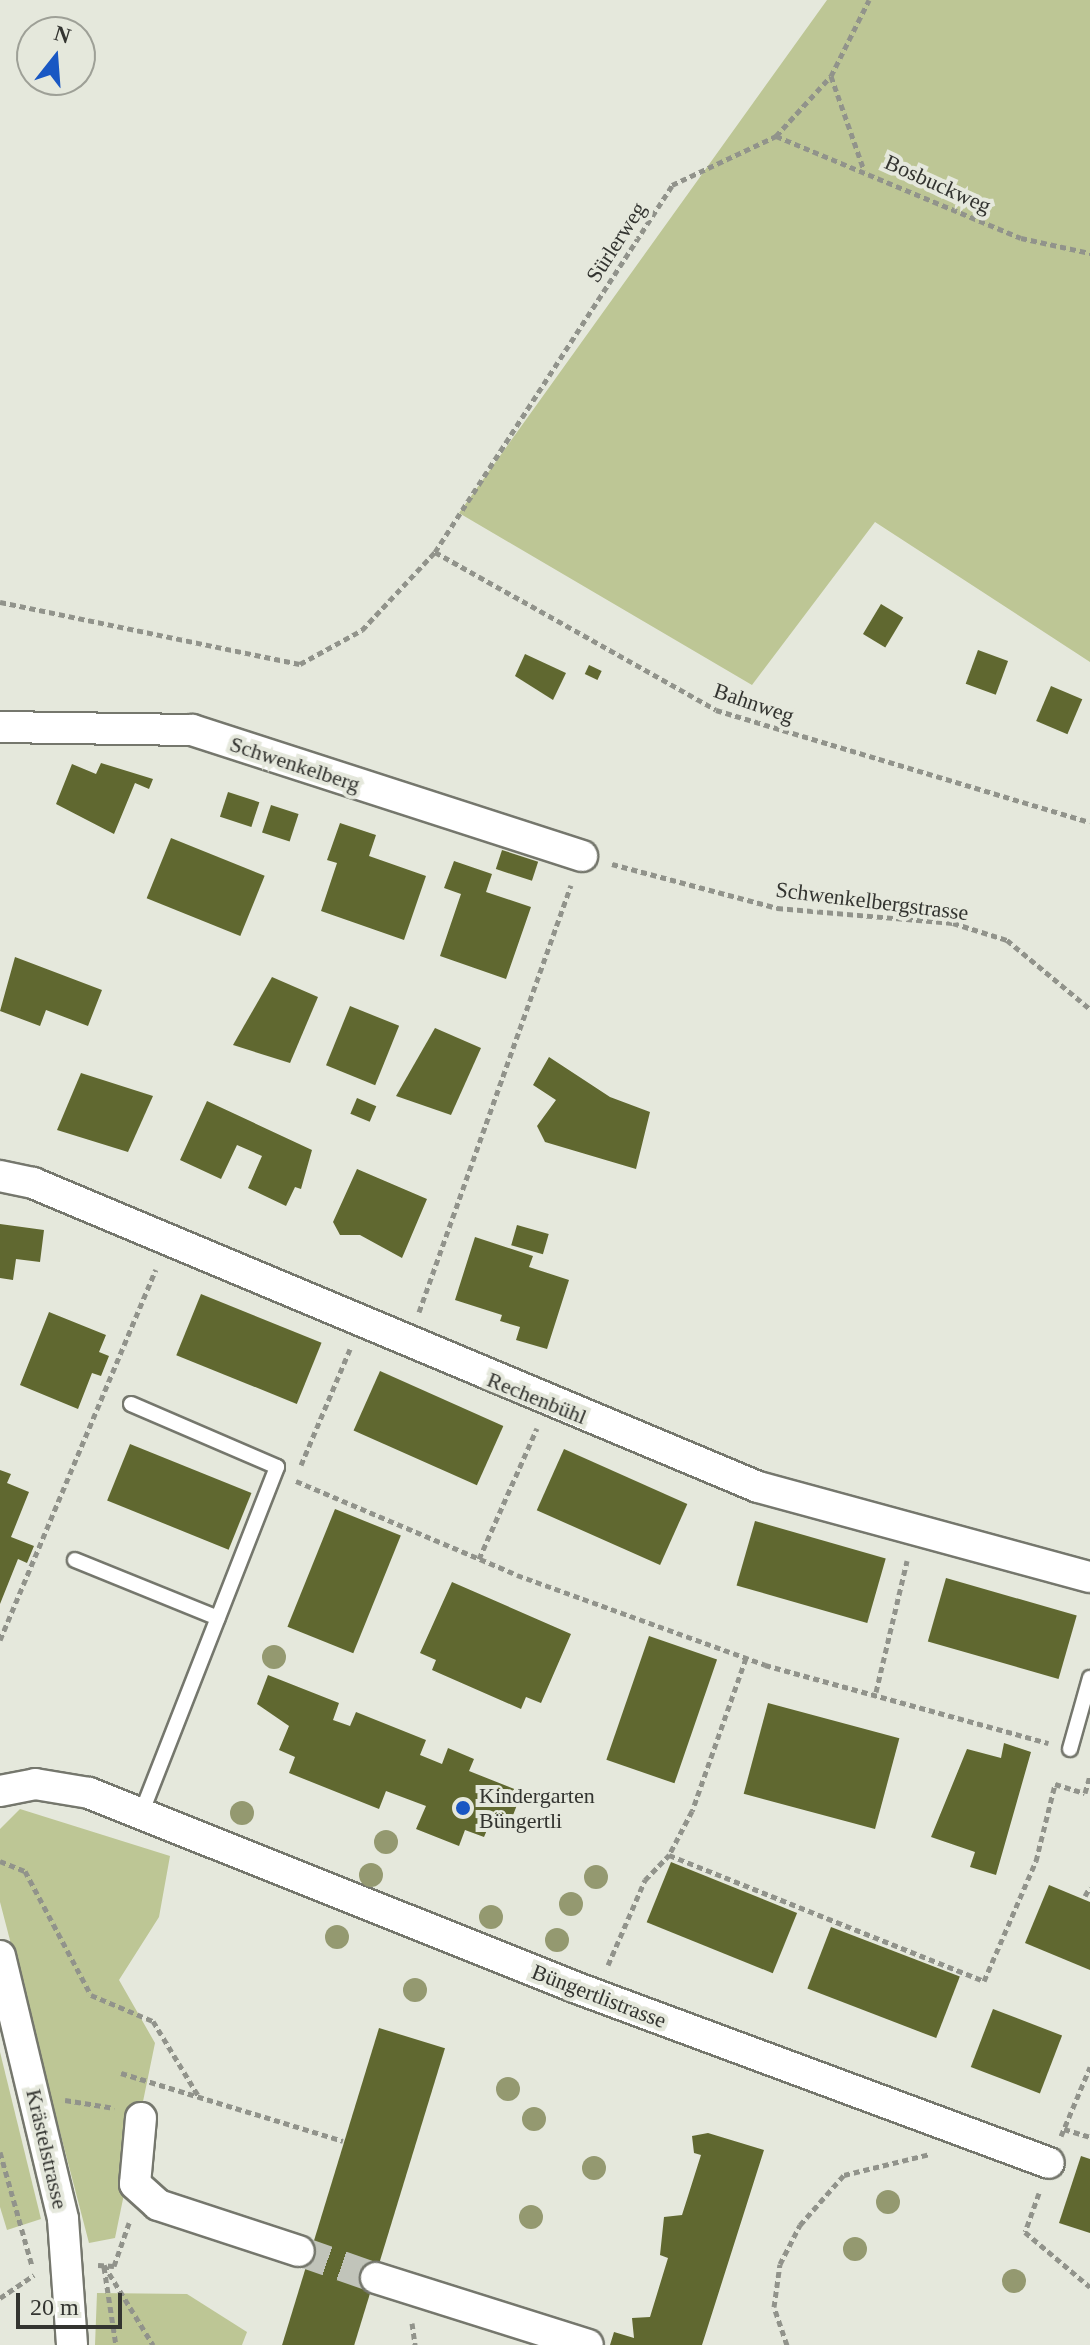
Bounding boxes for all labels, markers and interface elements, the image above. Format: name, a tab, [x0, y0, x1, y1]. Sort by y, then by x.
north arrow	[16, 16, 96, 96]
text: N	[51, 20, 74, 49]
street label: Bosbuckweg	[881, 149, 995, 219]
street label: Sürlerweg	[580, 197, 652, 287]
street label: Bahnweg	[710, 677, 798, 729]
street label: Schwenkelberg	[227, 731, 363, 797]
street label: Schwenkelbergstrasse	[774, 876, 970, 926]
street label: Rechenbühl	[483, 1366, 591, 1430]
place label: Kindergarten Büngertli	[479, 1782, 595, 1834]
marker: Kindergarten Büngertli	[454, 1799, 472, 1817]
street label: Büngertlistrasse	[528, 1958, 670, 2034]
street label: Krästelstrasse	[20, 2087, 74, 2211]
scale bar	[20, 2277, 126, 2327]
text: 20 m	[30, 2294, 79, 2320]

